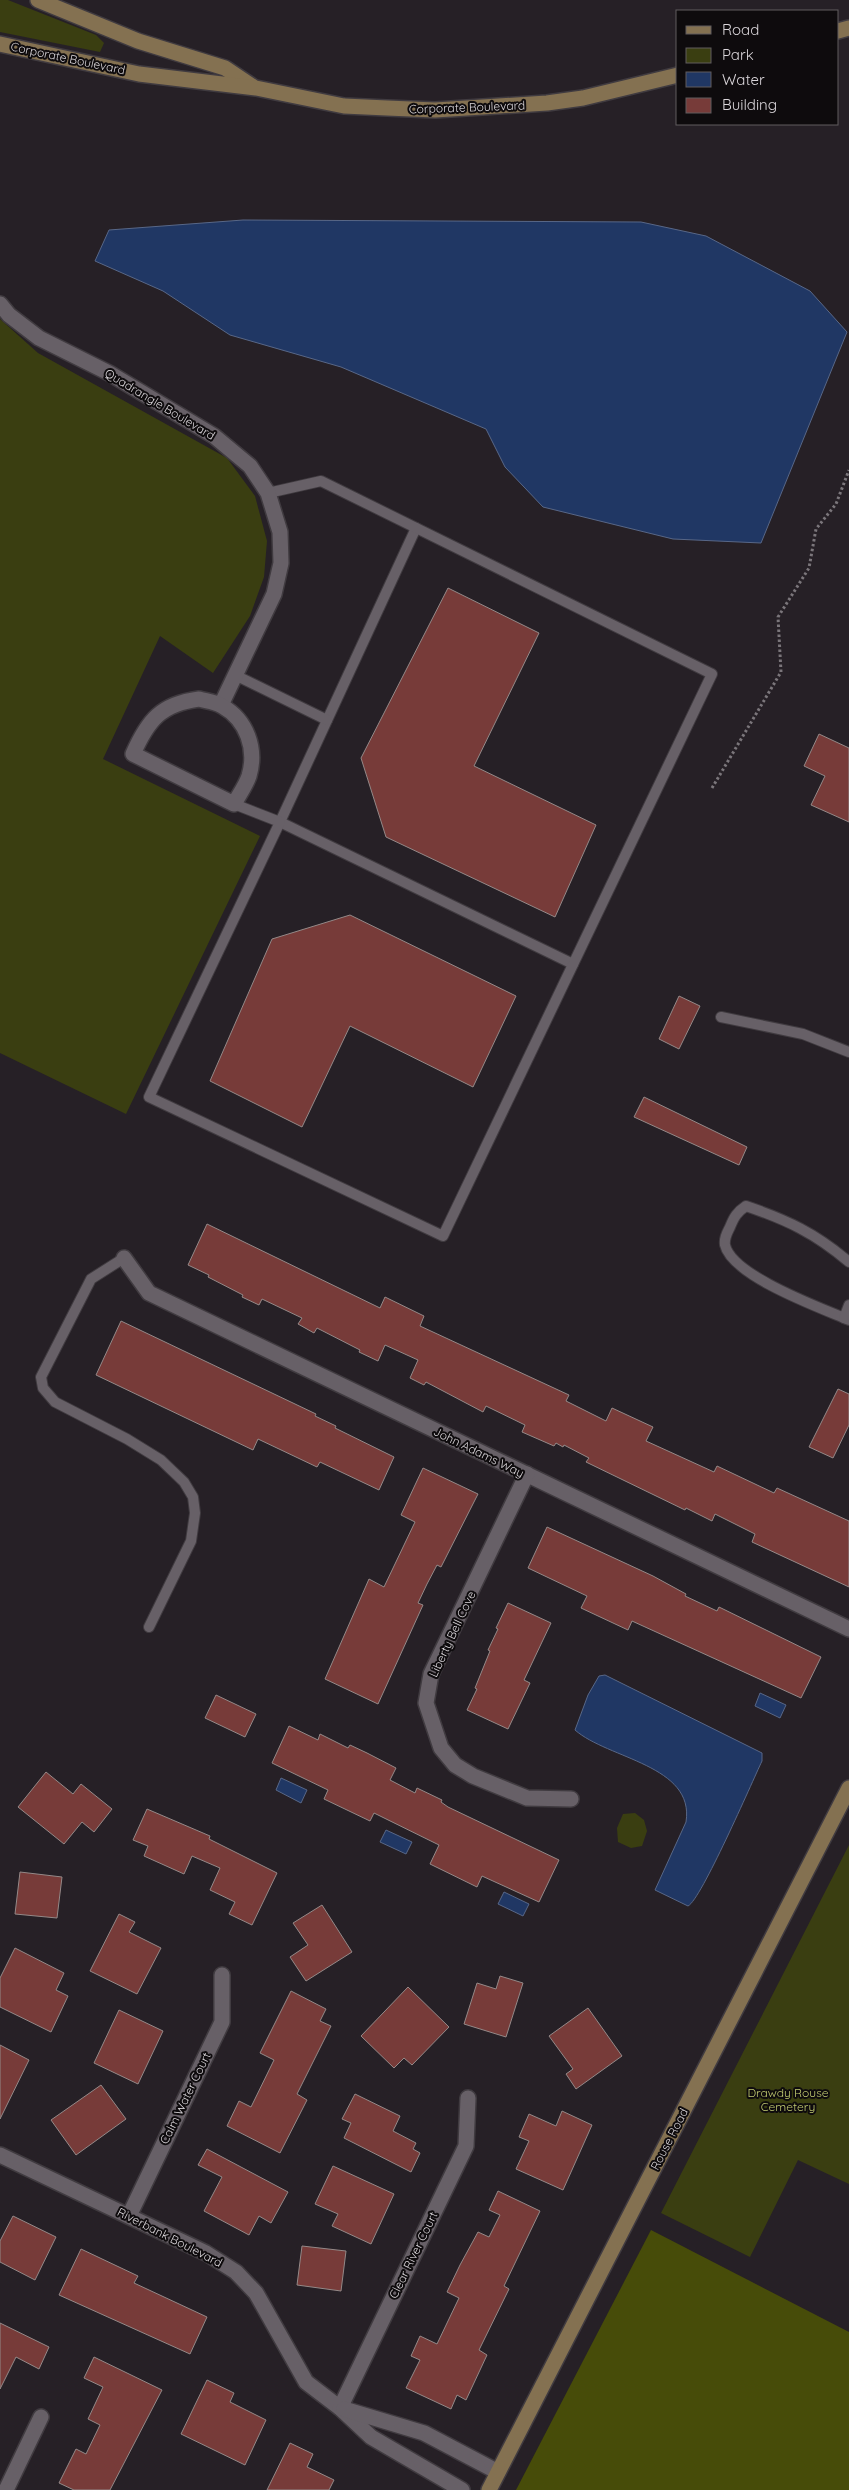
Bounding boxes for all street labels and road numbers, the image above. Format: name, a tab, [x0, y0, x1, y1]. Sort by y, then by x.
street label: Corporate Boulevard	[9, 39, 127, 77]
street label: Corporate Boulevard	[409, 97, 525, 117]
street label: Quadrangle Boulevard	[102, 365, 218, 443]
street label: John Adams Way	[431, 1424, 527, 1480]
street label: Liberty Bell Cove	[425, 1588, 479, 1679]
street label: Calm Water Court	[156, 2050, 214, 2146]
street label: Rouse Road	[647, 2106, 691, 2172]
street label: Riverbank Boulevard	[115, 2204, 225, 2270]
street label: Clear River Court	[386, 2209, 440, 2301]

